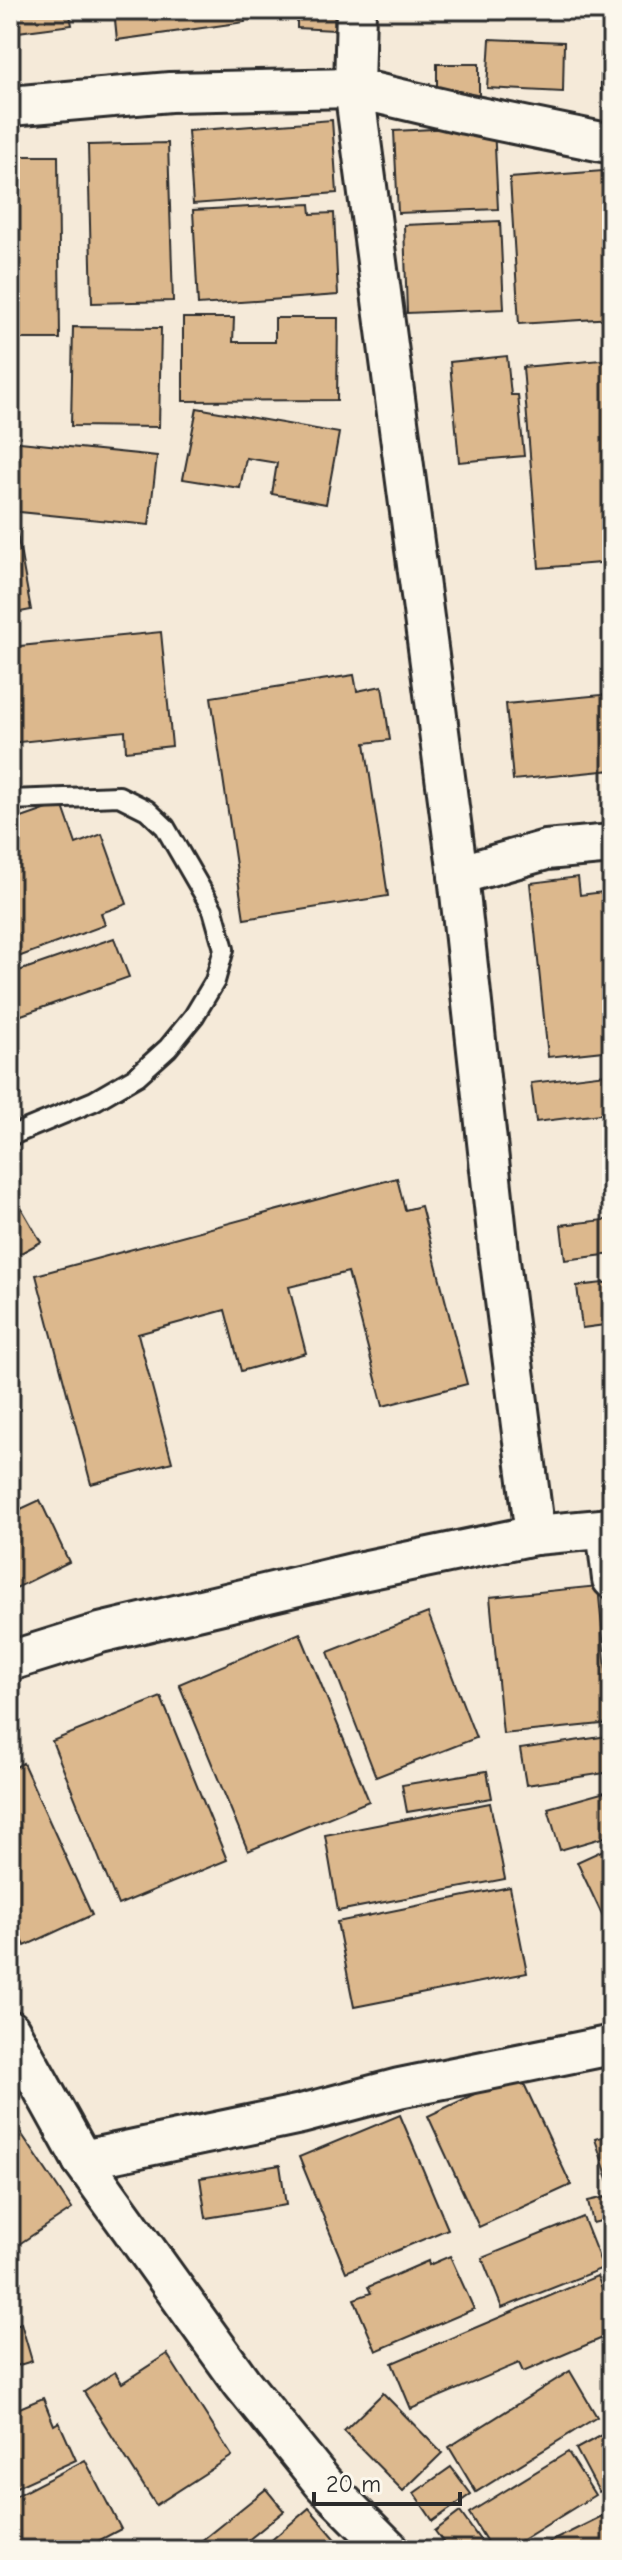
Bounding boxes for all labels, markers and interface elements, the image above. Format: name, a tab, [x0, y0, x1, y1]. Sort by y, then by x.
scale bar	[314, 2456, 460, 2506]
text: 20 m	[326, 2470, 381, 2498]

